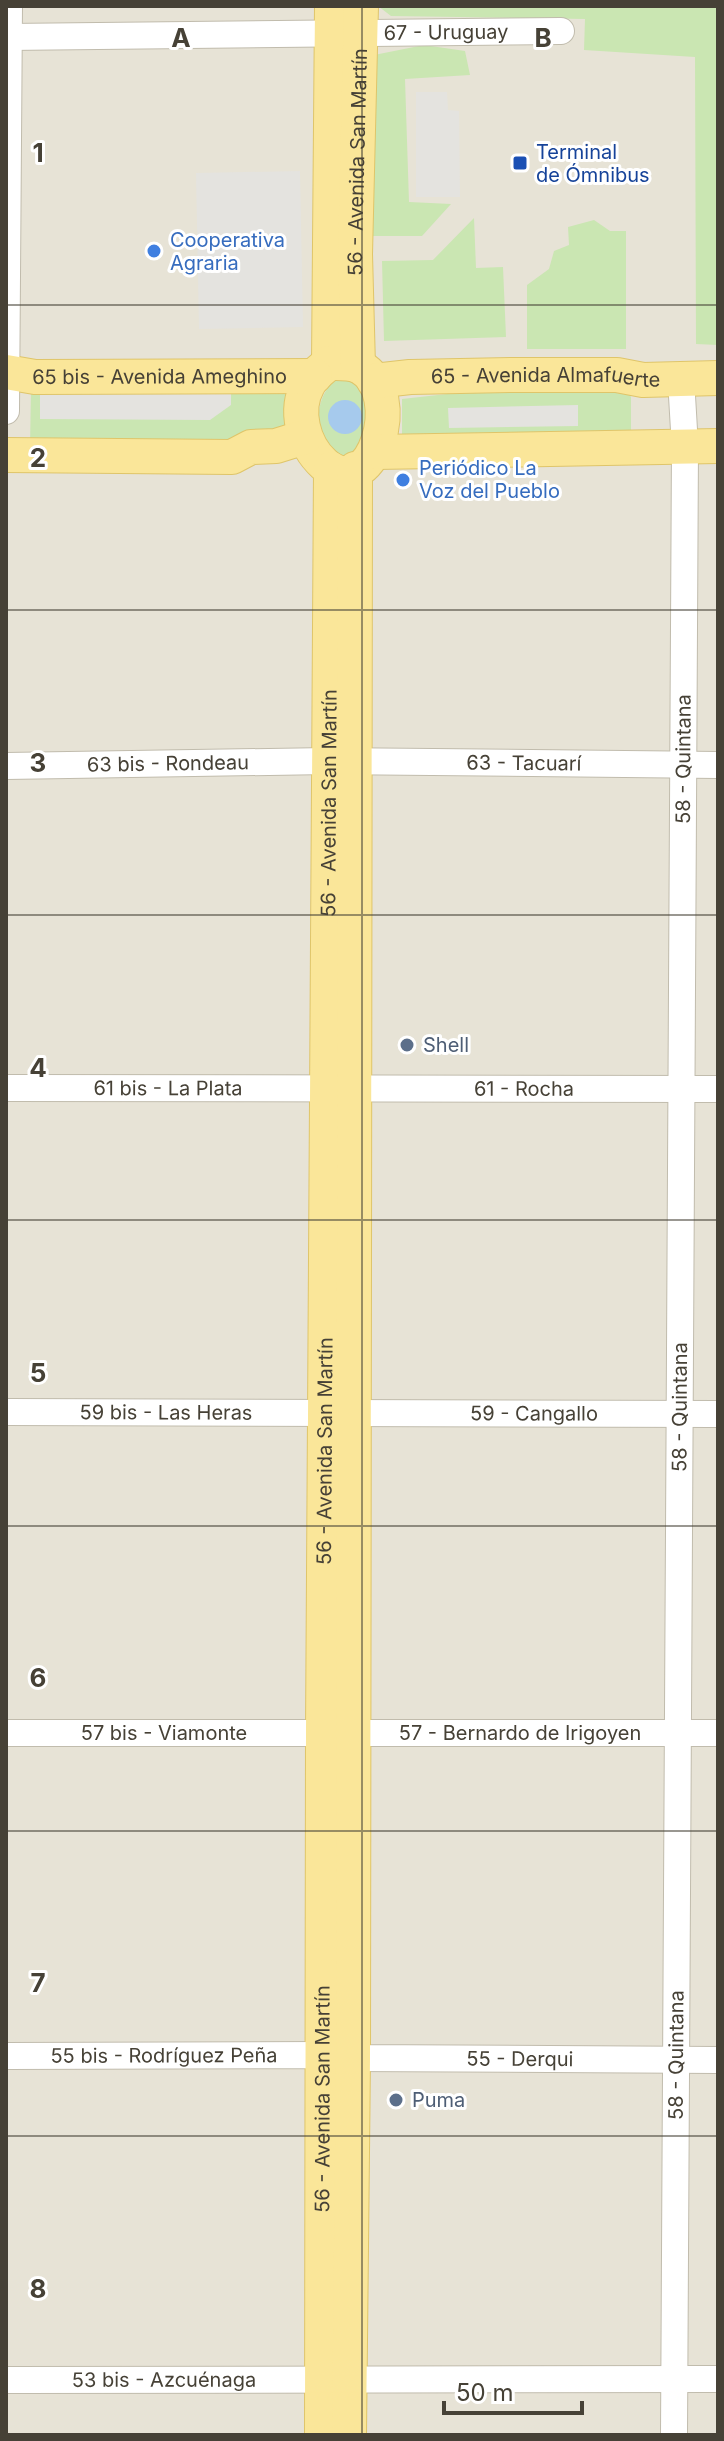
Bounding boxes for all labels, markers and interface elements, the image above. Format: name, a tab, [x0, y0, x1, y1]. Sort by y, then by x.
street label: 67 - Uruguay	[383, 20, 508, 45]
text: A	[171, 22, 191, 53]
text: B	[534, 22, 552, 53]
street label: 56 - Avenida San Martín	[343, 48, 372, 276]
text: 1	[32, 137, 44, 168]
place label: Terminal de Ómnibus	[536, 140, 650, 187]
marker: Terminal de Ómnibus	[511, 154, 529, 172]
place label: Cooperativa Agraria	[170, 228, 285, 275]
marker: Cooperativa Agraria	[145, 242, 163, 260]
street label: 65 - Avenida Almafuerte	[431, 362, 661, 392]
street label: 65 bis - Avenida Ameghino	[32, 364, 287, 389]
text: 2	[30, 442, 46, 473]
place label: Periódico La Voz del Pueblo	[419, 456, 560, 503]
marker: Periódico La Voz del Pueblo	[394, 471, 412, 489]
street label: 56 - Avenida San Martín	[316, 689, 342, 917]
street label: 58 - Quintana	[671, 694, 696, 824]
text: 3	[30, 747, 46, 778]
street label: 63 bis - Rondeau	[87, 750, 249, 777]
street label: 63 - Tacuarí	[466, 750, 582, 776]
place label: Shell	[423, 1033, 469, 1057]
marker: Shell	[398, 1036, 416, 1054]
text: 4	[29, 1052, 47, 1083]
street label: 61 bis - La Plata	[93, 1076, 243, 1100]
street label: 61 - Rocha	[474, 1077, 574, 1101]
street label: 56 - Avenida San Martín	[312, 1337, 338, 1565]
street label: 58 - Quintana	[667, 1342, 692, 1472]
text: 5	[30, 1357, 46, 1388]
street label: 59 bis - Las Heras	[80, 1400, 252, 1425]
street label: 59 - Cangallo	[470, 1401, 598, 1426]
text: 6	[30, 1662, 46, 1693]
street label: 57 bis - Viamonte	[81, 1721, 247, 1745]
street label: 57 - Bernardo de Irigoyen	[399, 1721, 641, 1745]
text: 7	[30, 1967, 46, 1998]
street label: 56 - Avenida San Martín	[310, 1985, 335, 2213]
street label: 58 - Quintana	[664, 1990, 688, 2120]
street label: 55 bis - Rodríguez Peña	[50, 2043, 278, 2068]
street label: 55 - Derqui	[466, 2047, 573, 2071]
place label: Puma	[412, 2088, 465, 2112]
marker: Puma	[387, 2091, 405, 2109]
text: 8	[30, 2273, 46, 2304]
scale bar	[444, 2365, 582, 2415]
street label: 53 bis - Azcuénaga	[72, 2368, 256, 2392]
text: 50 m	[456, 2378, 514, 2407]

